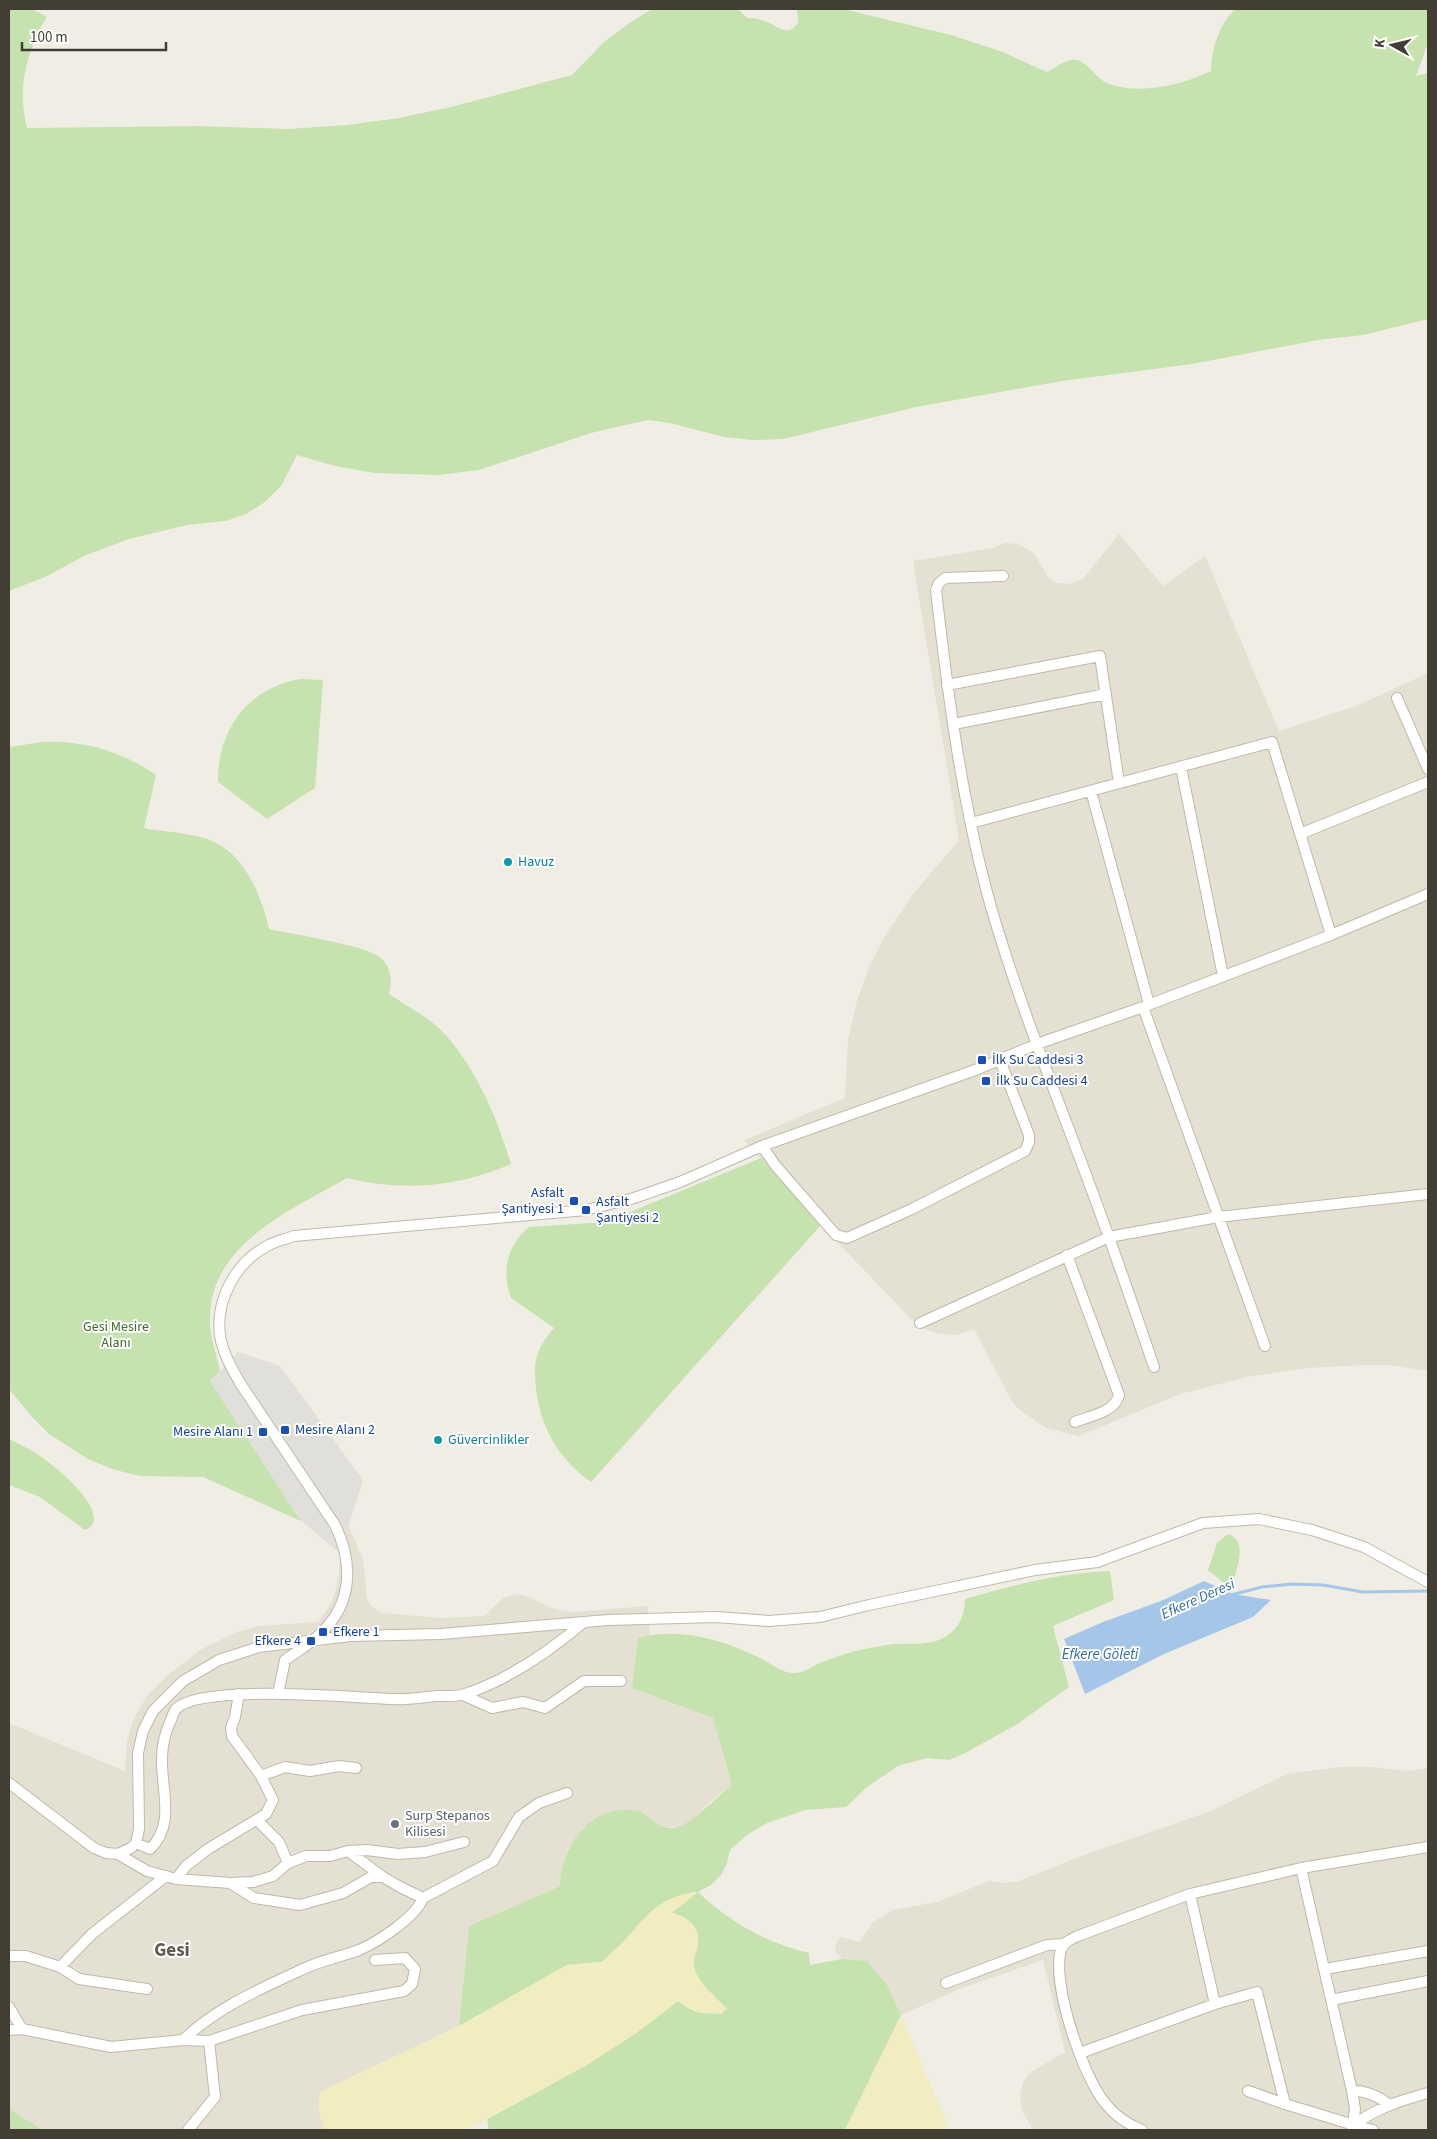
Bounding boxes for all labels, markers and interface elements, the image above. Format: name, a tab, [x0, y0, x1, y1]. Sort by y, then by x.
scale bar	[22, 20, 166, 52]
north arrow	[1367, 20, 1417, 70]
text: 100 m	[30, 27, 68, 48]
text: K	[1370, 37, 1391, 49]
place label: Havuz	[518, 852, 554, 872]
marker: Havuz	[502, 856, 514, 868]
place label: İlk Su Caddesi 3	[992, 1050, 1084, 1070]
marker: İlk Su Caddesi 3	[976, 1054, 988, 1066]
place label: İlk Su Caddesi 4	[996, 1071, 1088, 1091]
marker: İlk Su Caddesi 4	[980, 1075, 992, 1087]
place label: Asfalt Şantiyesi 1	[501, 1183, 564, 1219]
place label: Asfalt Şantiyesi 2	[596, 1192, 659, 1228]
marker: Asfalt Şantiyesi 1	[568, 1195, 580, 1207]
marker: Asfalt Şantiyesi 2	[580, 1204, 592, 1216]
park label: Gesi Mesire Alanı	[83, 1317, 149, 1353]
place label: Mesire Alanı 2	[295, 1420, 375, 1440]
place label: Mesire Alanı 1	[173, 1422, 253, 1442]
marker: Mesire Alanı 2	[279, 1424, 291, 1436]
marker: Mesire Alanı 1	[257, 1426, 269, 1438]
place label: Güvercinlikler	[448, 1430, 529, 1450]
marker: Güvercinlikler	[432, 1434, 444, 1446]
water label: Efkere Deresi	[1158, 1573, 1239, 1625]
place label: Efkere 1	[333, 1622, 380, 1642]
marker: Efkere 1	[317, 1626, 329, 1638]
place label: Efkere 4	[254, 1631, 301, 1651]
marker: Efkere 4	[305, 1635, 317, 1647]
water label: Efkere Göleti	[1062, 1644, 1139, 1665]
place label: Surp Stepanos Kilisesi	[405, 1806, 490, 1842]
marker: Surp Stepanos Kilisesi	[389, 1818, 401, 1830]
district label: Gesi	[154, 1937, 190, 1964]

